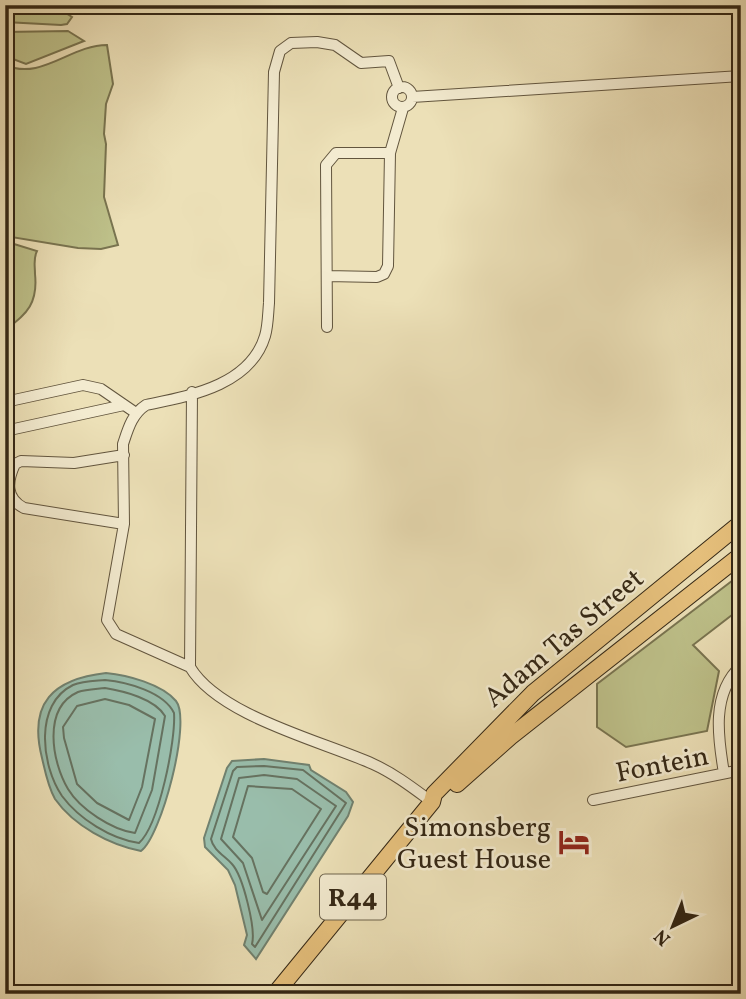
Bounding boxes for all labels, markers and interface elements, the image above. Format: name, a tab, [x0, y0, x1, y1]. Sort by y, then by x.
street label: Adam Tas Street	[476, 560, 653, 718]
street label: Fontein	[613, 737, 712, 794]
place label: Simonsberg Guest House	[397, 809, 551, 880]
hotel icon: Simonsberg Guest House	[557, 825, 591, 859]
road number: R44	[320, 874, 386, 920]
north arrow	[638, 890, 708, 960]
text: N	[649, 923, 677, 951]

